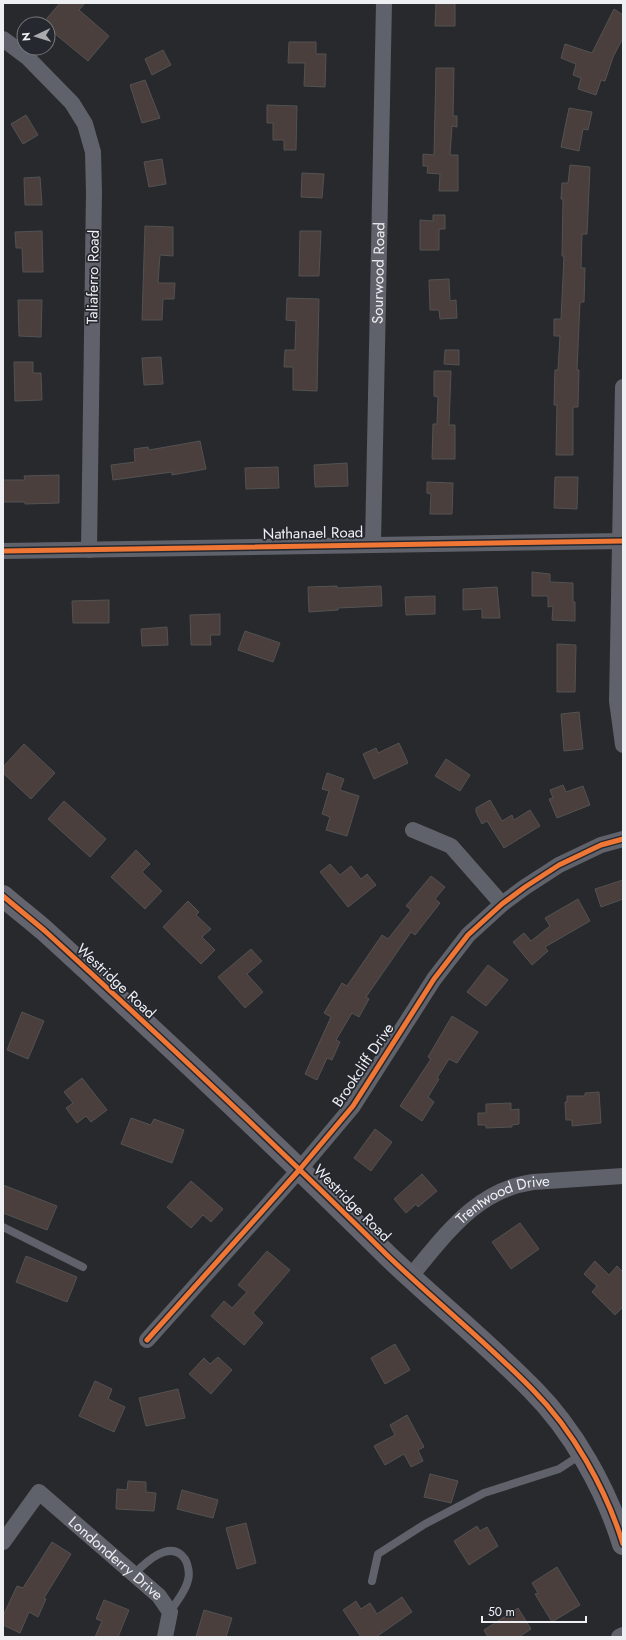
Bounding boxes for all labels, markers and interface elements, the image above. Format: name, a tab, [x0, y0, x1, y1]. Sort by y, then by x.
north arrow	[16, 16, 56, 56]
text: N	[18, 32, 34, 42]
street label: Sourwood Road	[366, 222, 391, 324]
street label: Taliaferro Road	[81, 230, 105, 324]
street label: Nathanael Road	[262, 521, 364, 545]
street label: Westridge Road	[71, 938, 161, 1024]
street label: Brookcliff Drive	[327, 1018, 399, 1111]
street label: Westridge Road	[308, 1159, 396, 1247]
street label: Trentwood Drive	[451, 1170, 551, 1229]
street label: Londonderry Drive	[63, 1511, 168, 1606]
scale bar	[482, 1598, 586, 1624]
text: 50 m	[488, 1603, 515, 1621]

